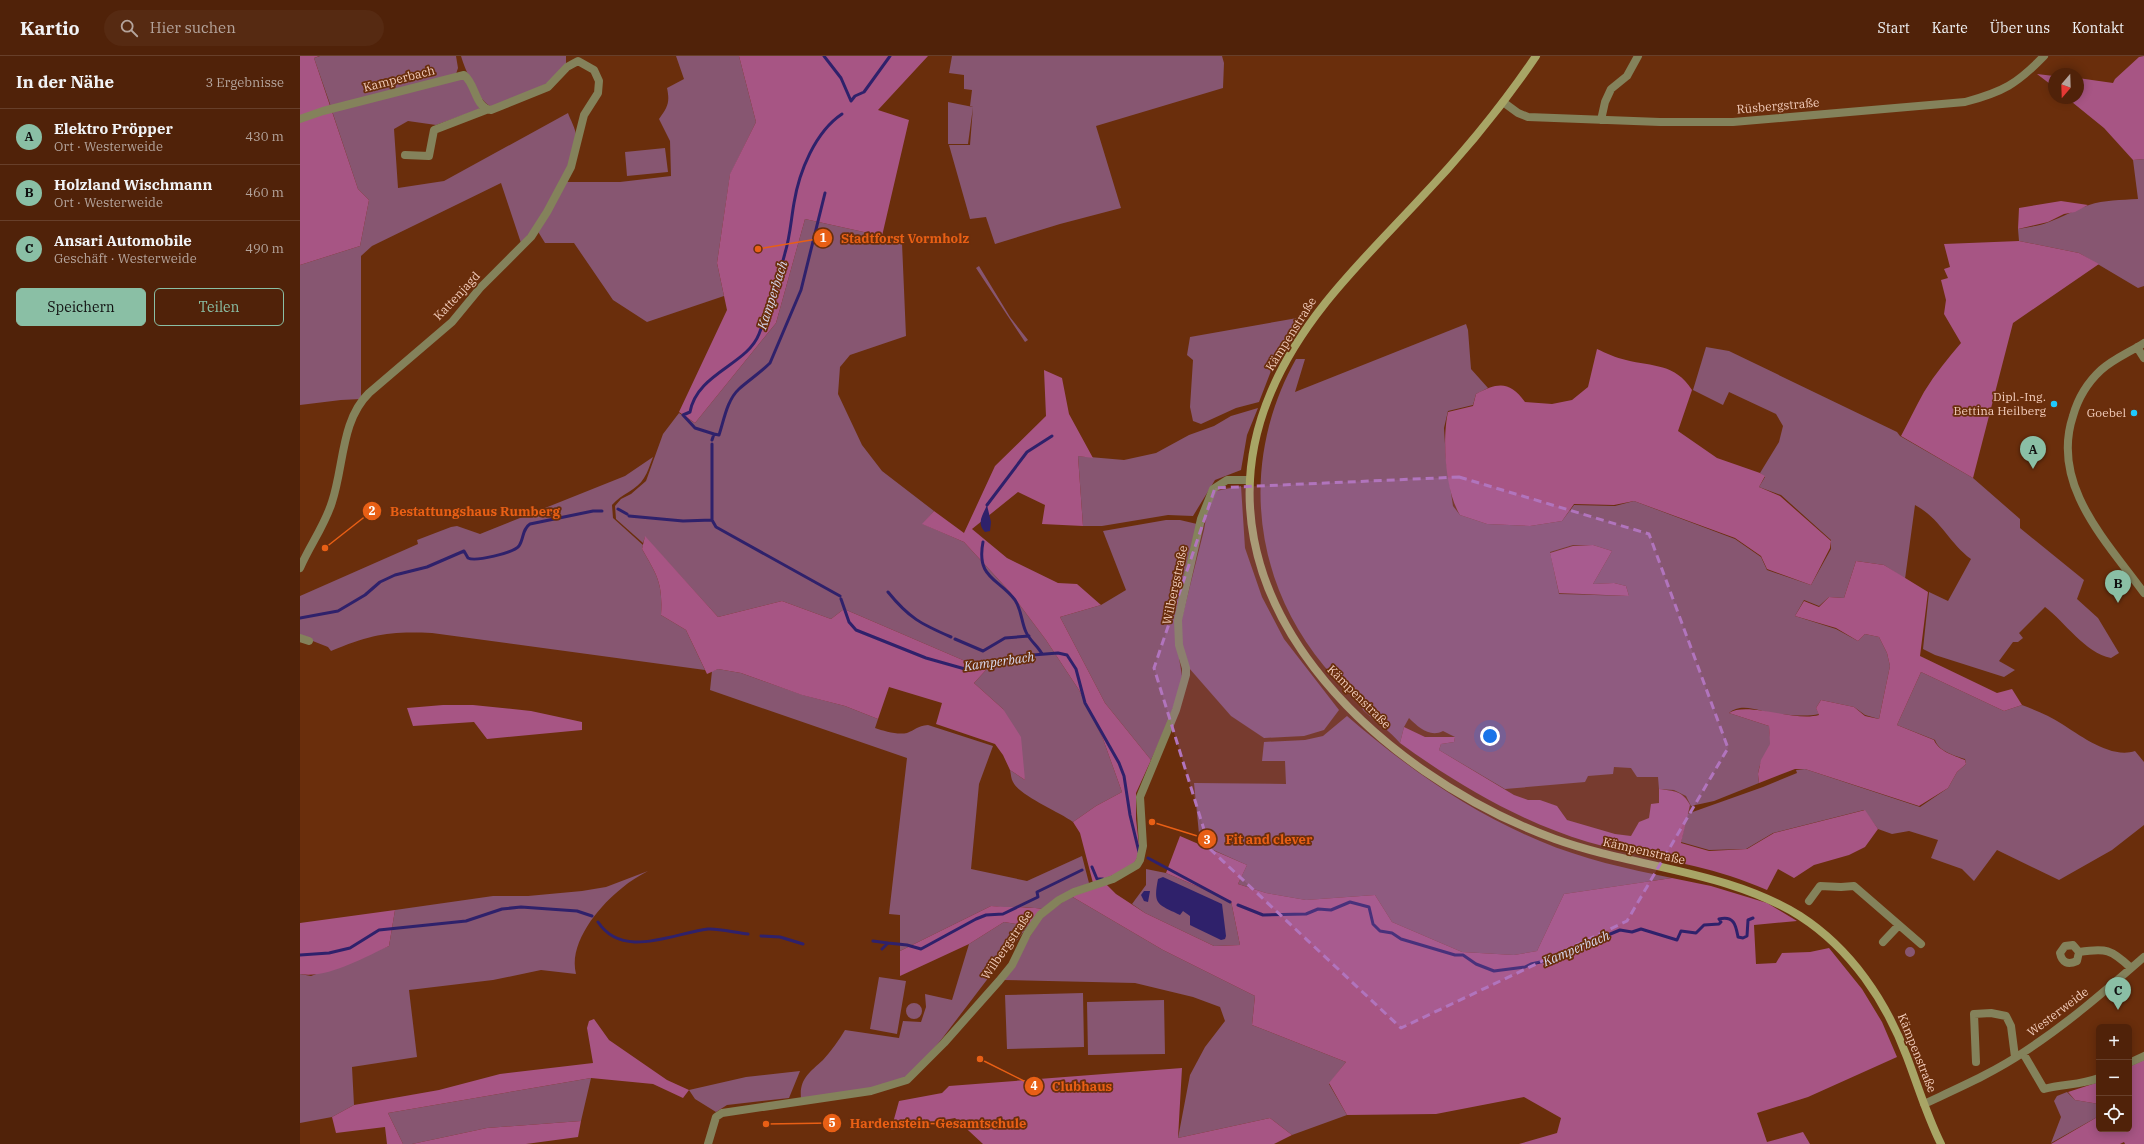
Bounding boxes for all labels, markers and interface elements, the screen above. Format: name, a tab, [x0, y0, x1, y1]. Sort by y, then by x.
search box	[104, 10, 384, 46]
text: Kartio	[20, 16, 80, 40]
icon: search	[118, 17, 140, 39]
text: Hier suchen	[150, 18, 236, 37]
text: Start	[1878, 19, 1910, 37]
text: Karte	[1932, 19, 1968, 37]
text: Über uns	[1990, 19, 2050, 37]
text: Kontakt	[2072, 19, 2124, 37]
street label: Kamperbach	[362, 62, 437, 95]
north arrow	[2048, 68, 2084, 104]
text: In der Nähe	[16, 71, 114, 93]
text: 3 Ergebnisse	[205, 74, 284, 91]
street label: Rüsbergstraße	[1736, 94, 1820, 117]
text: Elektro Pröpper	[54, 119, 173, 138]
text: A	[24, 128, 34, 145]
text: 430 m	[245, 128, 284, 145]
text: Ort · Westerweide	[54, 138, 163, 155]
text: Holzland Wischmann	[54, 175, 212, 194]
text: B	[24, 184, 34, 201]
text: 460 m	[245, 184, 284, 201]
text: Ort · Westerweide	[54, 194, 163, 211]
callout: Stadtforst Vormholz	[813, 226, 977, 251]
text: 1	[819, 230, 827, 245]
text: Stadtforst Vormholz	[841, 230, 969, 247]
text: Ansari Automobile	[54, 231, 192, 250]
text: C	[25, 240, 33, 257]
text: 490 m	[245, 240, 284, 257]
text: Geschäft · Westerweide	[54, 250, 197, 267]
water label: Kamperbach	[753, 259, 792, 333]
street label: Kattenjagd	[430, 268, 483, 323]
button: Speichern	[16, 288, 146, 326]
button: Teilen	[154, 288, 284, 326]
street label: Kämpenstraße	[1262, 294, 1319, 373]
place label: Dipl.-Ing. Bettina Heilberg	[1954, 389, 2046, 418]
marker: Dipl.-Ing. Bettina Heilberg	[2049, 399, 2059, 409]
place label: Goebel	[2087, 405, 2126, 420]
marker: Goebel	[2129, 408, 2139, 418]
pin: A	[2020, 436, 2046, 469]
callout: Bestattungshaus Rumberg	[362, 499, 568, 524]
text: 2	[368, 503, 376, 518]
text: Bestattungshaus Rumberg	[390, 503, 560, 520]
street label: Wilbergstraße	[1159, 544, 1190, 626]
pin: B	[2105, 570, 2131, 603]
water label: Kamperbach	[962, 648, 1035, 675]
street label: Kämpenstraße	[1324, 662, 1394, 732]
your location	[1480, 726, 1500, 746]
callout: Fit and clever	[1197, 827, 1320, 852]
text: Fit and clever	[1226, 831, 1313, 848]
text: 3	[1203, 832, 1211, 847]
street label: Kämpenstraße	[1602, 834, 1687, 867]
street label: Wilbergstraße	[978, 907, 1035, 982]
water label: Kamperbach	[1539, 927, 1612, 971]
pin: C	[2105, 977, 2131, 1010]
street label: Westerweide	[2024, 984, 2091, 1040]
street label: Kämpenstraße	[1895, 1011, 1940, 1095]
map controls	[2096, 1024, 2132, 1132]
button: +	[2096, 1024, 2132, 1060]
button: −	[2096, 1060, 2132, 1096]
callout: Clubhaus	[1024, 1074, 1120, 1099]
text: 4	[1030, 1078, 1038, 1093]
text: Clubhaus	[1052, 1078, 1113, 1095]
button: locate	[2096, 1096, 2132, 1132]
callout: Hardenstein-Gesamtschule	[822, 1111, 1035, 1136]
text: 5	[828, 1115, 836, 1130]
text: Hardenstein-Gesamtschule	[850, 1115, 1026, 1132]

